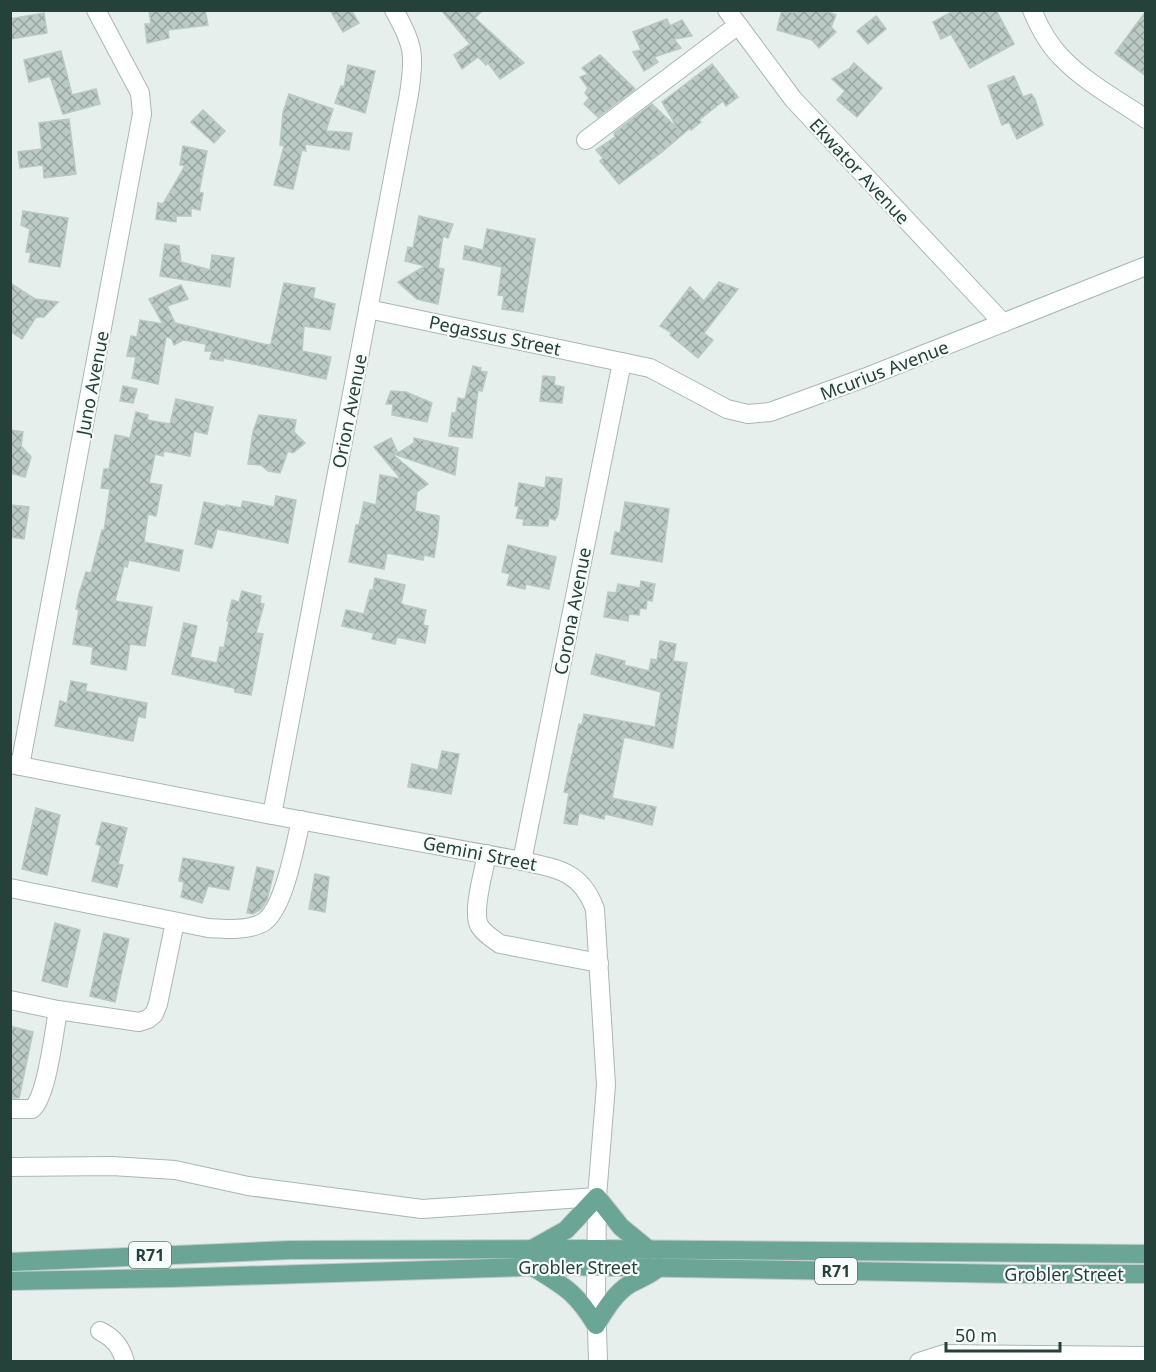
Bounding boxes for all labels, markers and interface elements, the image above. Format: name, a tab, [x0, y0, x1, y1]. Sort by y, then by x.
street label: Ekwator Avenue	[805, 113, 915, 229]
street label: Pegassus Street	[427, 309, 564, 361]
street label: Juno Avenue	[70, 329, 114, 439]
street label: Mcurius Avenue	[816, 334, 952, 406]
street label: Orion Avenue	[326, 352, 372, 470]
street label: Corona Avenue	[548, 545, 596, 677]
street label: Gemini Street	[421, 830, 539, 876]
road number: R71	[129, 1242, 171, 1268]
street label: Grobler Street	[518, 1255, 638, 1279]
road number: R71	[815, 1258, 857, 1284]
street label: Grobler Street	[1004, 1262, 1124, 1286]
scale bar	[946, 1315, 1060, 1353]
text: 50 m	[955, 1323, 997, 1347]

